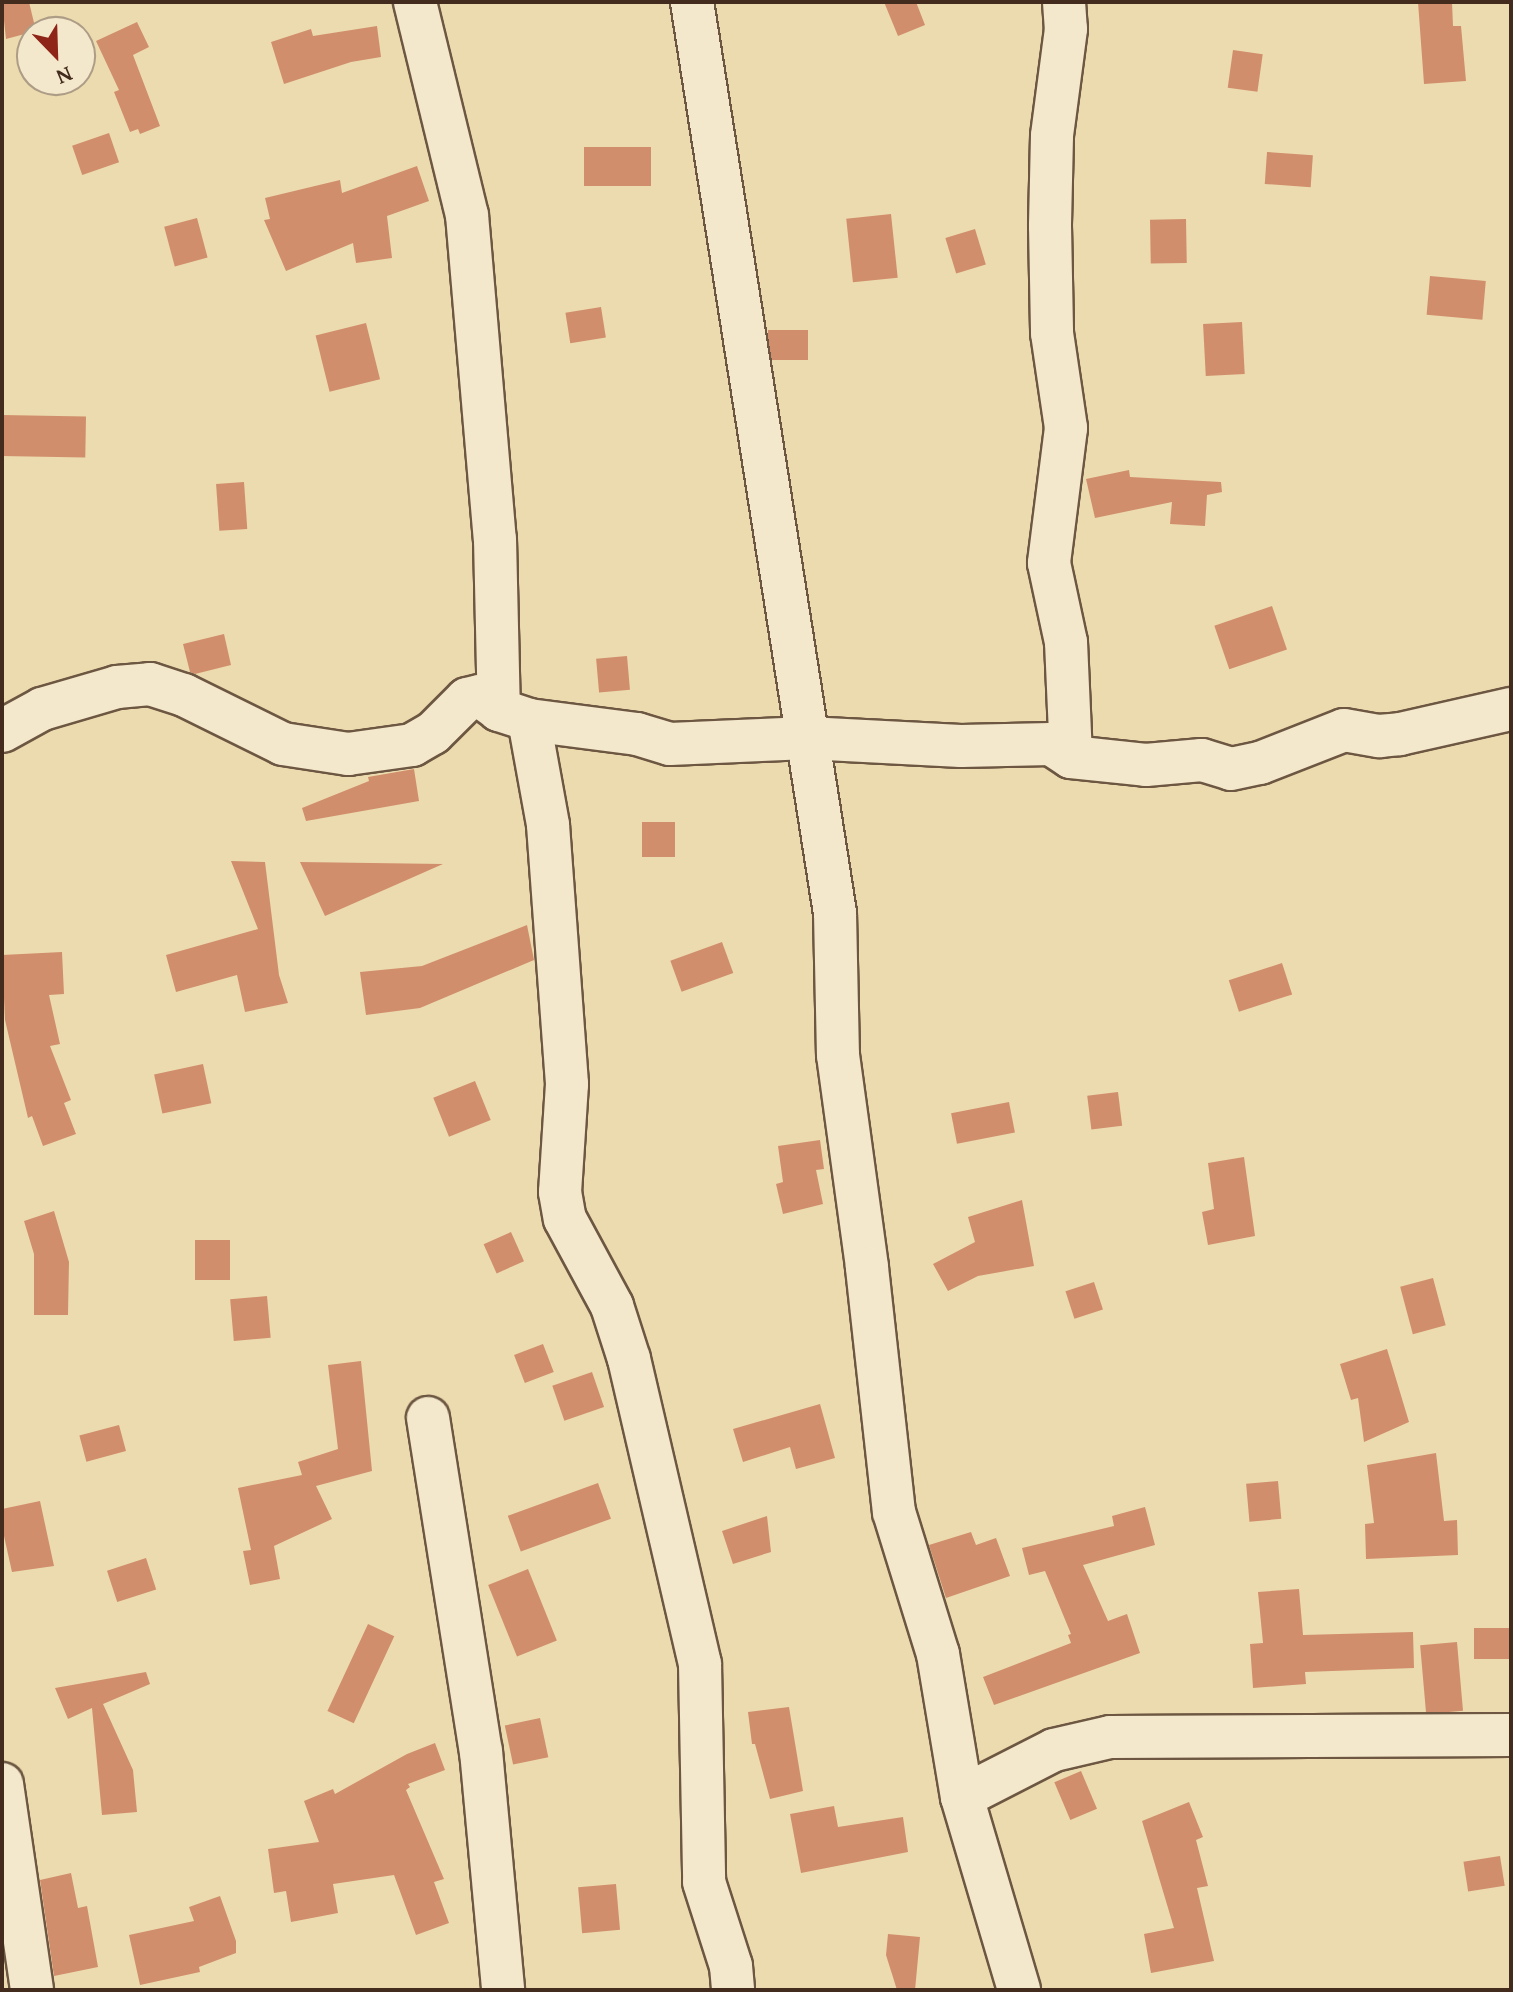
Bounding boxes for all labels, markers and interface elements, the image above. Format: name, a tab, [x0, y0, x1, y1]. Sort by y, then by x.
north arrow	[16, 16, 96, 96]
text: N	[52, 59, 78, 94]

